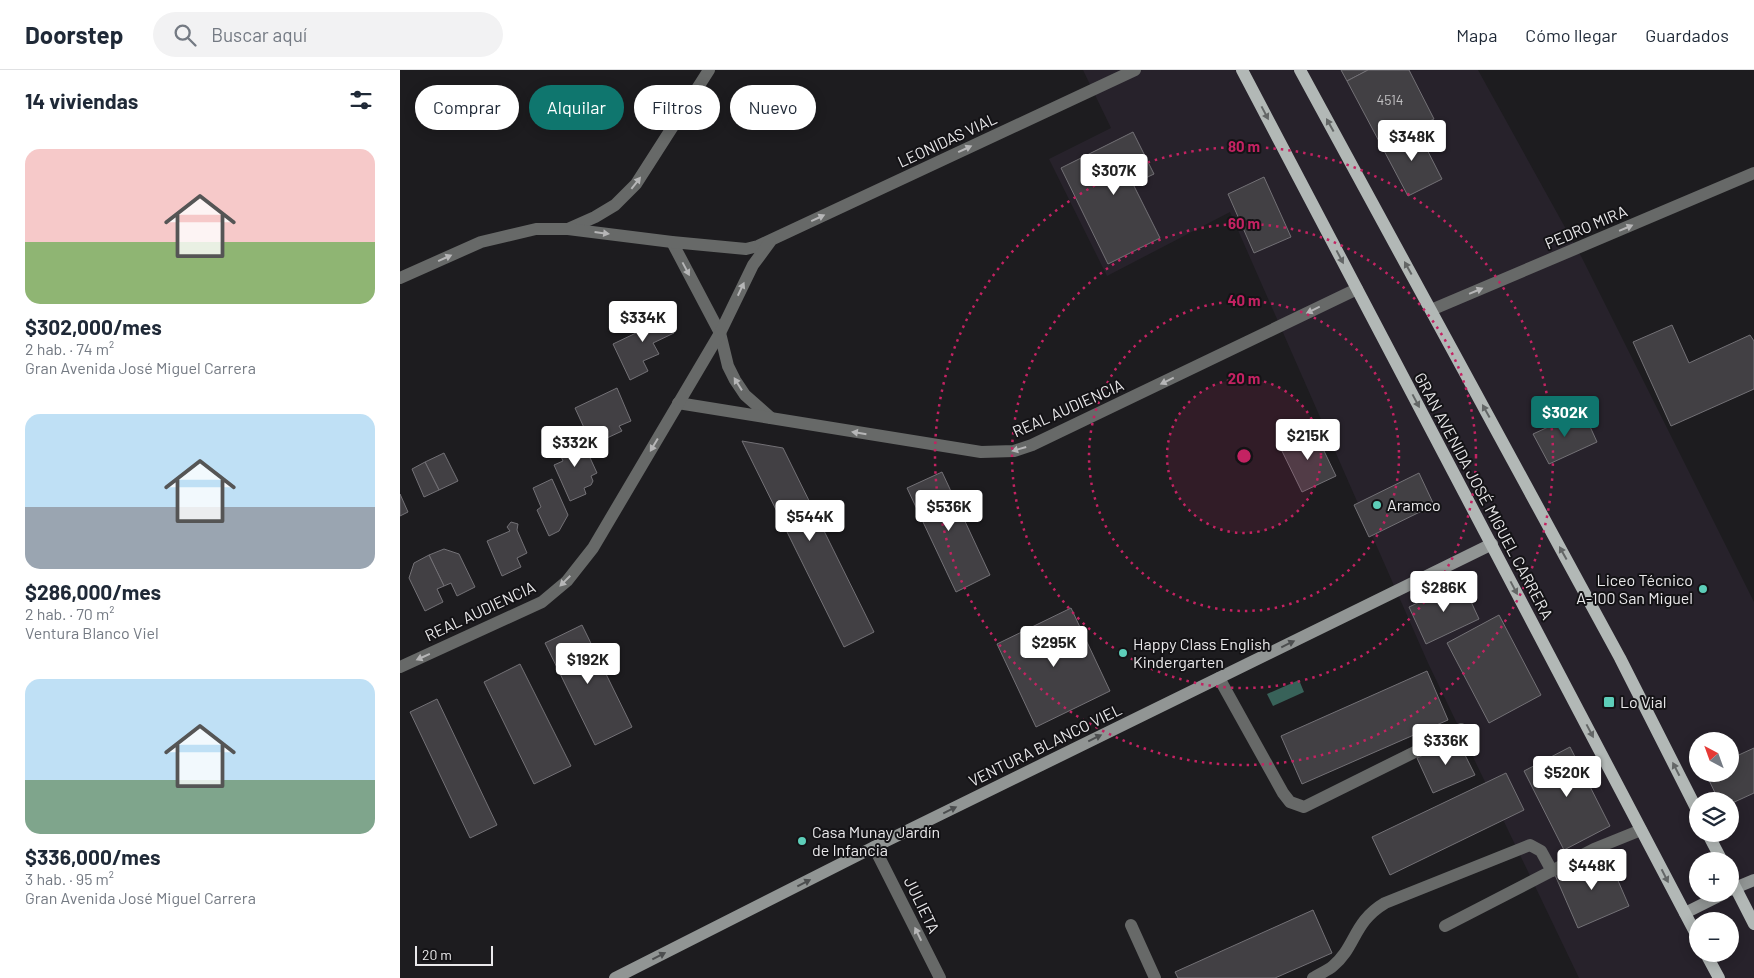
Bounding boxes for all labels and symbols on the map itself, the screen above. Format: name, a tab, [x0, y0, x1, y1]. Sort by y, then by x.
house number: 4514	[1376, 91, 1404, 108]
one-way arrow	[1261, 106, 1269, 120]
street label: LEONIDAS VIAL	[894, 108, 999, 171]
one-way arrow	[1326, 118, 1335, 132]
pin: $348K	[1377, 119, 1447, 162]
text: 80 m	[1228, 137, 1260, 155]
one-way arrow	[958, 145, 972, 153]
pin: $307K	[1079, 154, 1149, 196]
one-way arrow	[630, 177, 641, 190]
street label: PEDRO MIRA	[1542, 201, 1630, 252]
one-way arrow	[811, 214, 825, 222]
text: 60 m	[1228, 214, 1260, 232]
one-way arrow	[1619, 223, 1633, 231]
one-way arrow	[594, 229, 610, 237]
one-way arrow	[1336, 250, 1344, 264]
one-way arrow	[437, 254, 452, 262]
one-way arrow	[1404, 261, 1412, 275]
one-way arrow	[681, 262, 690, 275]
one-way arrow	[737, 282, 745, 296]
one-way arrow	[1469, 287, 1483, 295]
text: 40 m	[1227, 291, 1261, 309]
pin: $334K	[608, 300, 678, 343]
one-way arrow	[1306, 307, 1320, 315]
text: 20 m	[1228, 369, 1260, 387]
street label: GRAN AVENIDA JOSÉ MIGUEL CARRERA	[1411, 369, 1558, 623]
street label: REAL AUDIENCIA	[1009, 374, 1127, 441]
one-way arrow	[733, 377, 742, 391]
one-way arrow	[1160, 377, 1174, 385]
one-way arrow	[1412, 394, 1420, 408]
pin: $302K	[1530, 396, 1600, 438]
one-way arrow	[1482, 403, 1490, 418]
pin: $215K	[1273, 418, 1343, 461]
pin: $332K	[540, 426, 610, 468]
one-way arrow	[851, 428, 867, 436]
one-way arrow	[649, 439, 658, 452]
one-way arrow	[1012, 446, 1027, 454]
centre of rings	[1235, 447, 1253, 465]
pin: $536K	[914, 490, 984, 532]
place label: Aramco	[1387, 495, 1441, 514]
marker: Aramco	[1371, 499, 1383, 511]
pin: $544K	[775, 500, 845, 542]
one-way arrow	[1559, 547, 1568, 560]
pin: $286K	[1409, 570, 1479, 613]
place label: Liceo Técnico A-100 San Miguel	[1576, 570, 1693, 607]
one-way arrow	[559, 575, 571, 587]
street label: REAL AUDIENCIA	[422, 577, 538, 644]
one-way arrow	[1510, 580, 1518, 595]
marker: Liceo Técnico A-100 San Miguel	[1697, 583, 1709, 595]
pin: $295K	[1019, 626, 1089, 668]
place label: Happy Class English Kindergarten	[1133, 634, 1271, 671]
one-way arrow	[1281, 640, 1296, 648]
pin: $192K	[553, 642, 623, 685]
marker: Happy Class English Kindergarten	[1117, 647, 1129, 659]
one-way arrow	[416, 653, 430, 661]
place label: Lo Vial	[1620, 692, 1666, 711]
marker: Lo Vial	[1602, 695, 1616, 709]
street label: VENTURA BLANCO VIEL	[965, 699, 1124, 790]
pin: $336K	[1411, 724, 1481, 766]
one-way arrow	[1586, 724, 1594, 739]
north arrow	[1689, 732, 1739, 782]
one-way arrow	[1088, 734, 1103, 743]
pin: $520K	[1532, 756, 1602, 798]
one-way arrow	[1672, 761, 1680, 776]
one-way arrow	[942, 806, 957, 814]
place label: Casa Munay Jardín de Infancia	[812, 822, 940, 859]
marker: Casa Munay Jardín de Infancia	[796, 835, 808, 847]
pin: $448K	[1557, 848, 1627, 891]
one-way arrow	[1661, 868, 1669, 883]
street label: JULIETA	[901, 873, 944, 936]
one-way arrow	[797, 879, 811, 887]
one-way arrow	[914, 927, 922, 942]
scale bar	[415, 943, 492, 966]
one-way arrow	[652, 952, 666, 960]

